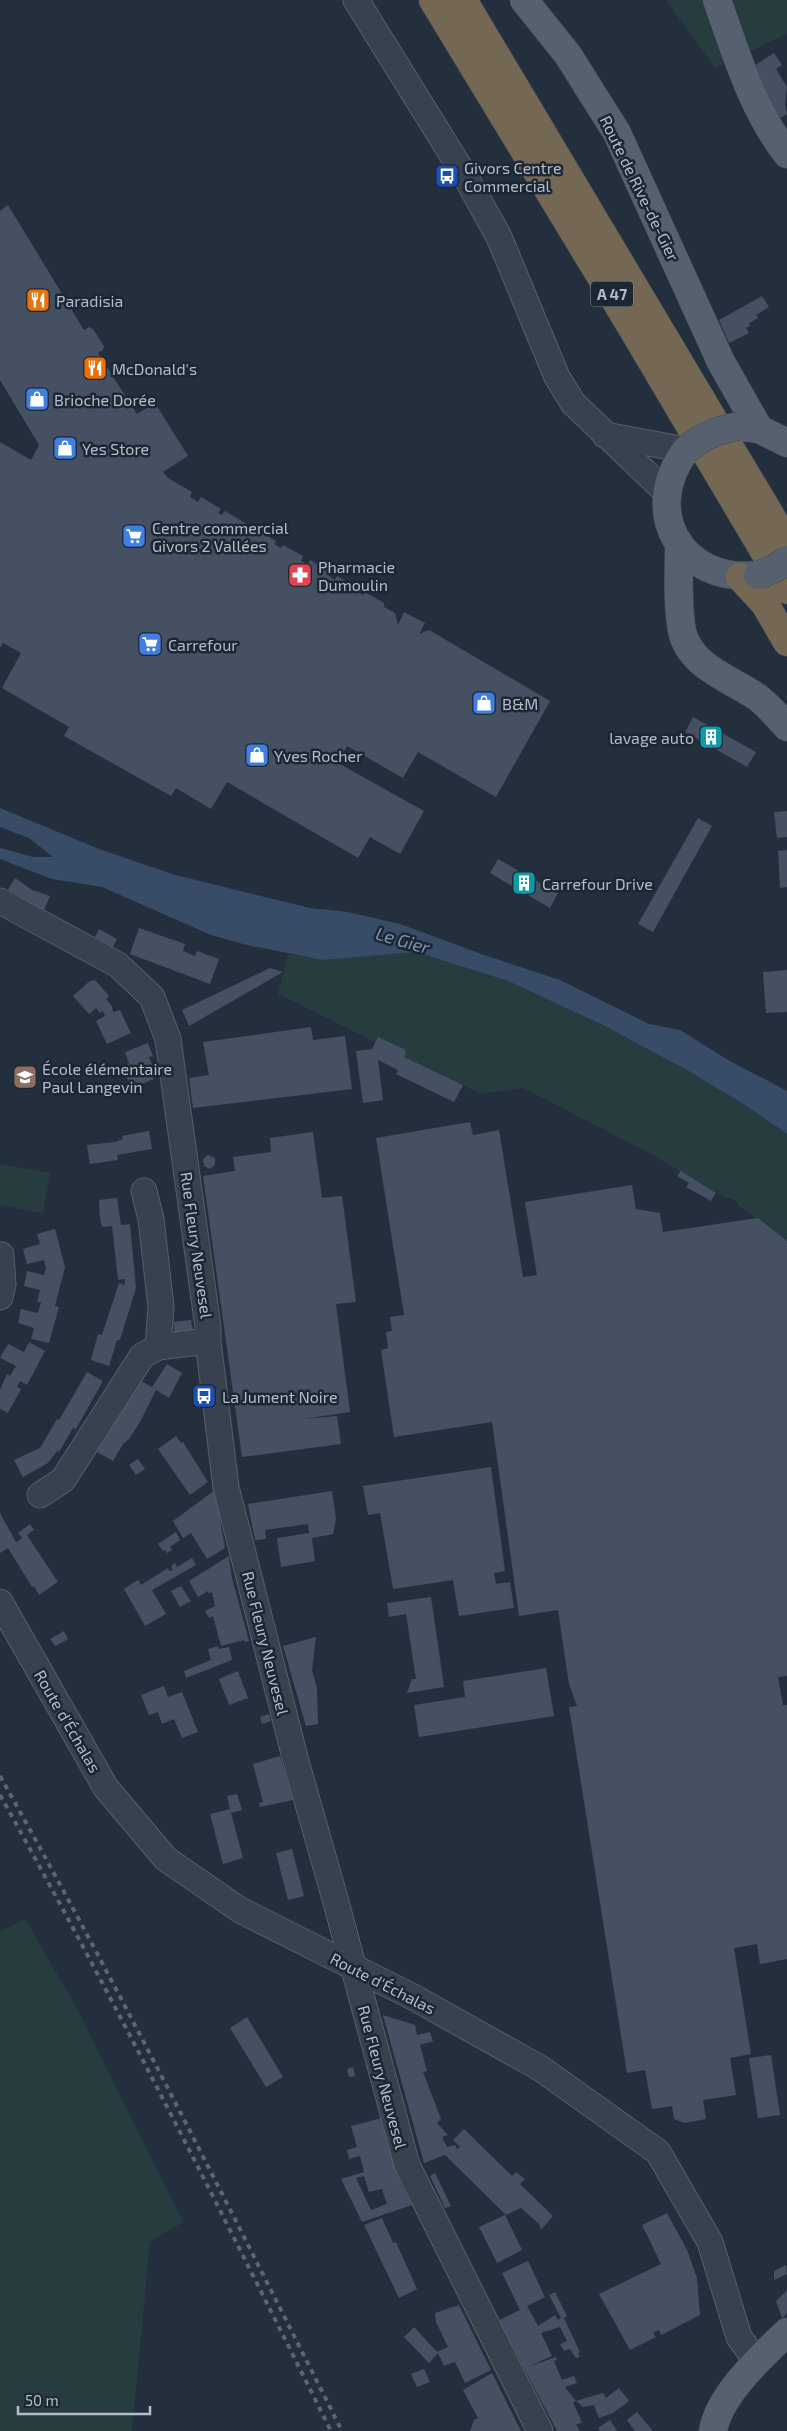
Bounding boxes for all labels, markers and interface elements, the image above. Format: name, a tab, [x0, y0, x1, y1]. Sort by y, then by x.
street label: Route de Rive-de-Gier	[596, 112, 684, 264]
place label: Givors Centre Commercial	[464, 158, 562, 195]
bus stop icon: Givors Centre Commercial	[434, 163, 460, 189]
road number: A 47	[591, 282, 633, 306]
restaurant icon: Paradisia	[25, 287, 51, 313]
place label: Paradisia	[56, 291, 123, 310]
restaurant icon: McDonald's	[82, 355, 108, 381]
place label: McDonald's	[112, 359, 197, 378]
shop icon: Brioche Dorée	[24, 386, 50, 412]
place label: Brioche Dorée	[54, 390, 156, 409]
shop icon: Yes Store	[52, 435, 78, 461]
place label: Yes Store	[82, 439, 149, 458]
place label: Centre commercial Givors 2 Vallées	[152, 518, 289, 555]
supermarket icon: Centre commercial Givors 2 Vallées	[121, 523, 147, 549]
place label: Pharmacie Dumoulin	[318, 557, 395, 594]
pharmacy icon: Pharmacie Dumoulin	[287, 562, 313, 588]
supermarket icon: Carrefour	[137, 631, 163, 657]
place label: Carrefour	[168, 635, 238, 654]
shop icon: B&M	[471, 690, 497, 716]
place label: B&M	[502, 694, 538, 713]
building icon: lavage auto	[698, 724, 724, 750]
place label: lavage auto	[609, 728, 694, 747]
shop icon: Yves Rocher	[244, 742, 270, 768]
place label: Yves Rocher	[274, 746, 363, 765]
building icon: Carrefour Drive	[511, 870, 537, 896]
place label: Carrefour Drive	[542, 874, 653, 893]
water label: Le Gier	[373, 922, 433, 958]
place label: École élémentaire Paul Langevin	[42, 1059, 172, 1096]
school or university icon: École élémentaire Paul Langevin	[12, 1064, 38, 1090]
street label: Rue Fleury Neuvesel	[177, 1170, 217, 1320]
bus stop icon: La Jument Noire	[191, 1383, 217, 1409]
place label: La Jument Noire	[222, 1387, 338, 1406]
street label: Rue Fleury Neuvesel	[239, 1569, 293, 1717]
street label: Route d'Échalas	[31, 1666, 105, 1776]
street label: Route d'Échalas	[327, 1948, 439, 2018]
street label: Rue Fleury Neuvesel	[355, 2003, 411, 2151]
scale bar	[18, 2384, 150, 2416]
text: 50 m	[25, 2391, 59, 2409]

